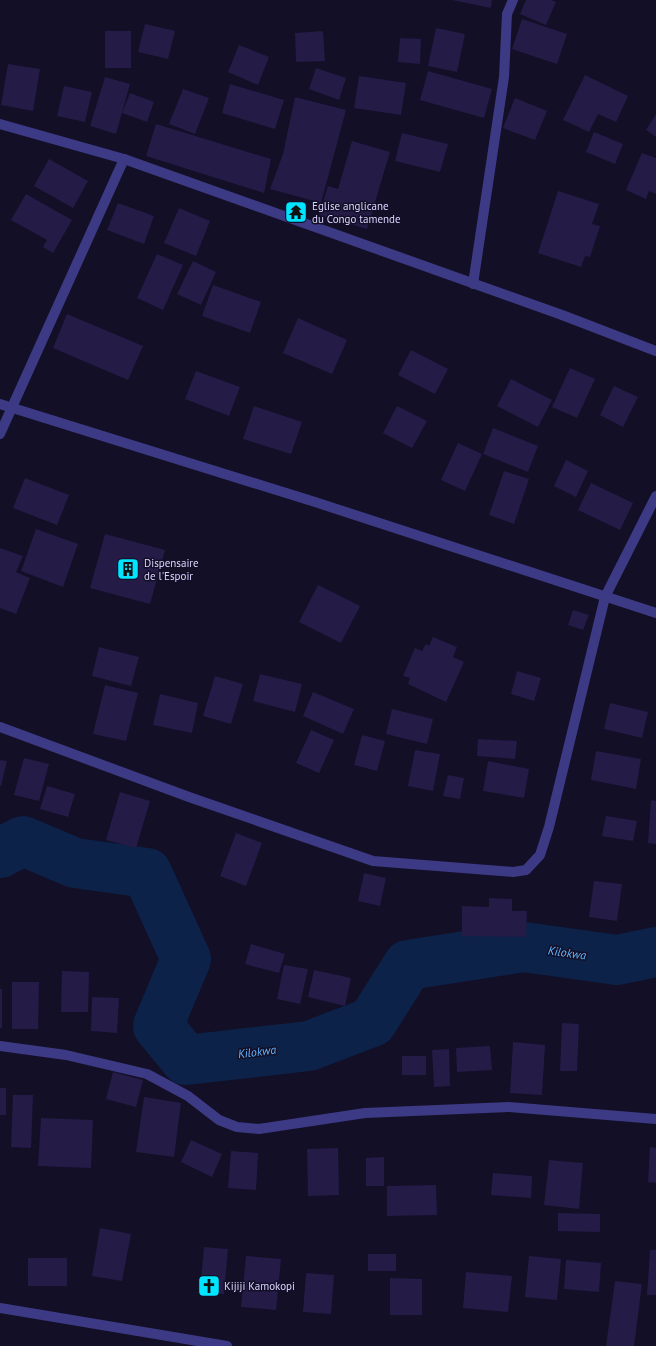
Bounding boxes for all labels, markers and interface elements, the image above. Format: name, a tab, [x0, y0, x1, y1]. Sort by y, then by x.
temple icon: Eglise anglicane du Congo tamende	[283, 199, 309, 225]
place label: Eglise anglicane du Congo tamende	[312, 199, 401, 226]
building icon: Dispensaire de l'Espoir	[115, 556, 141, 582]
place label: Dispensaire de l'Espoir	[144, 556, 199, 583]
water label: Kilokwa	[547, 942, 587, 963]
water label: Kilokwa	[237, 1042, 277, 1061]
church icon: Kijiji Kamokopi	[196, 1273, 222, 1299]
place label: Kijiji Kamokopi	[224, 1279, 295, 1293]

